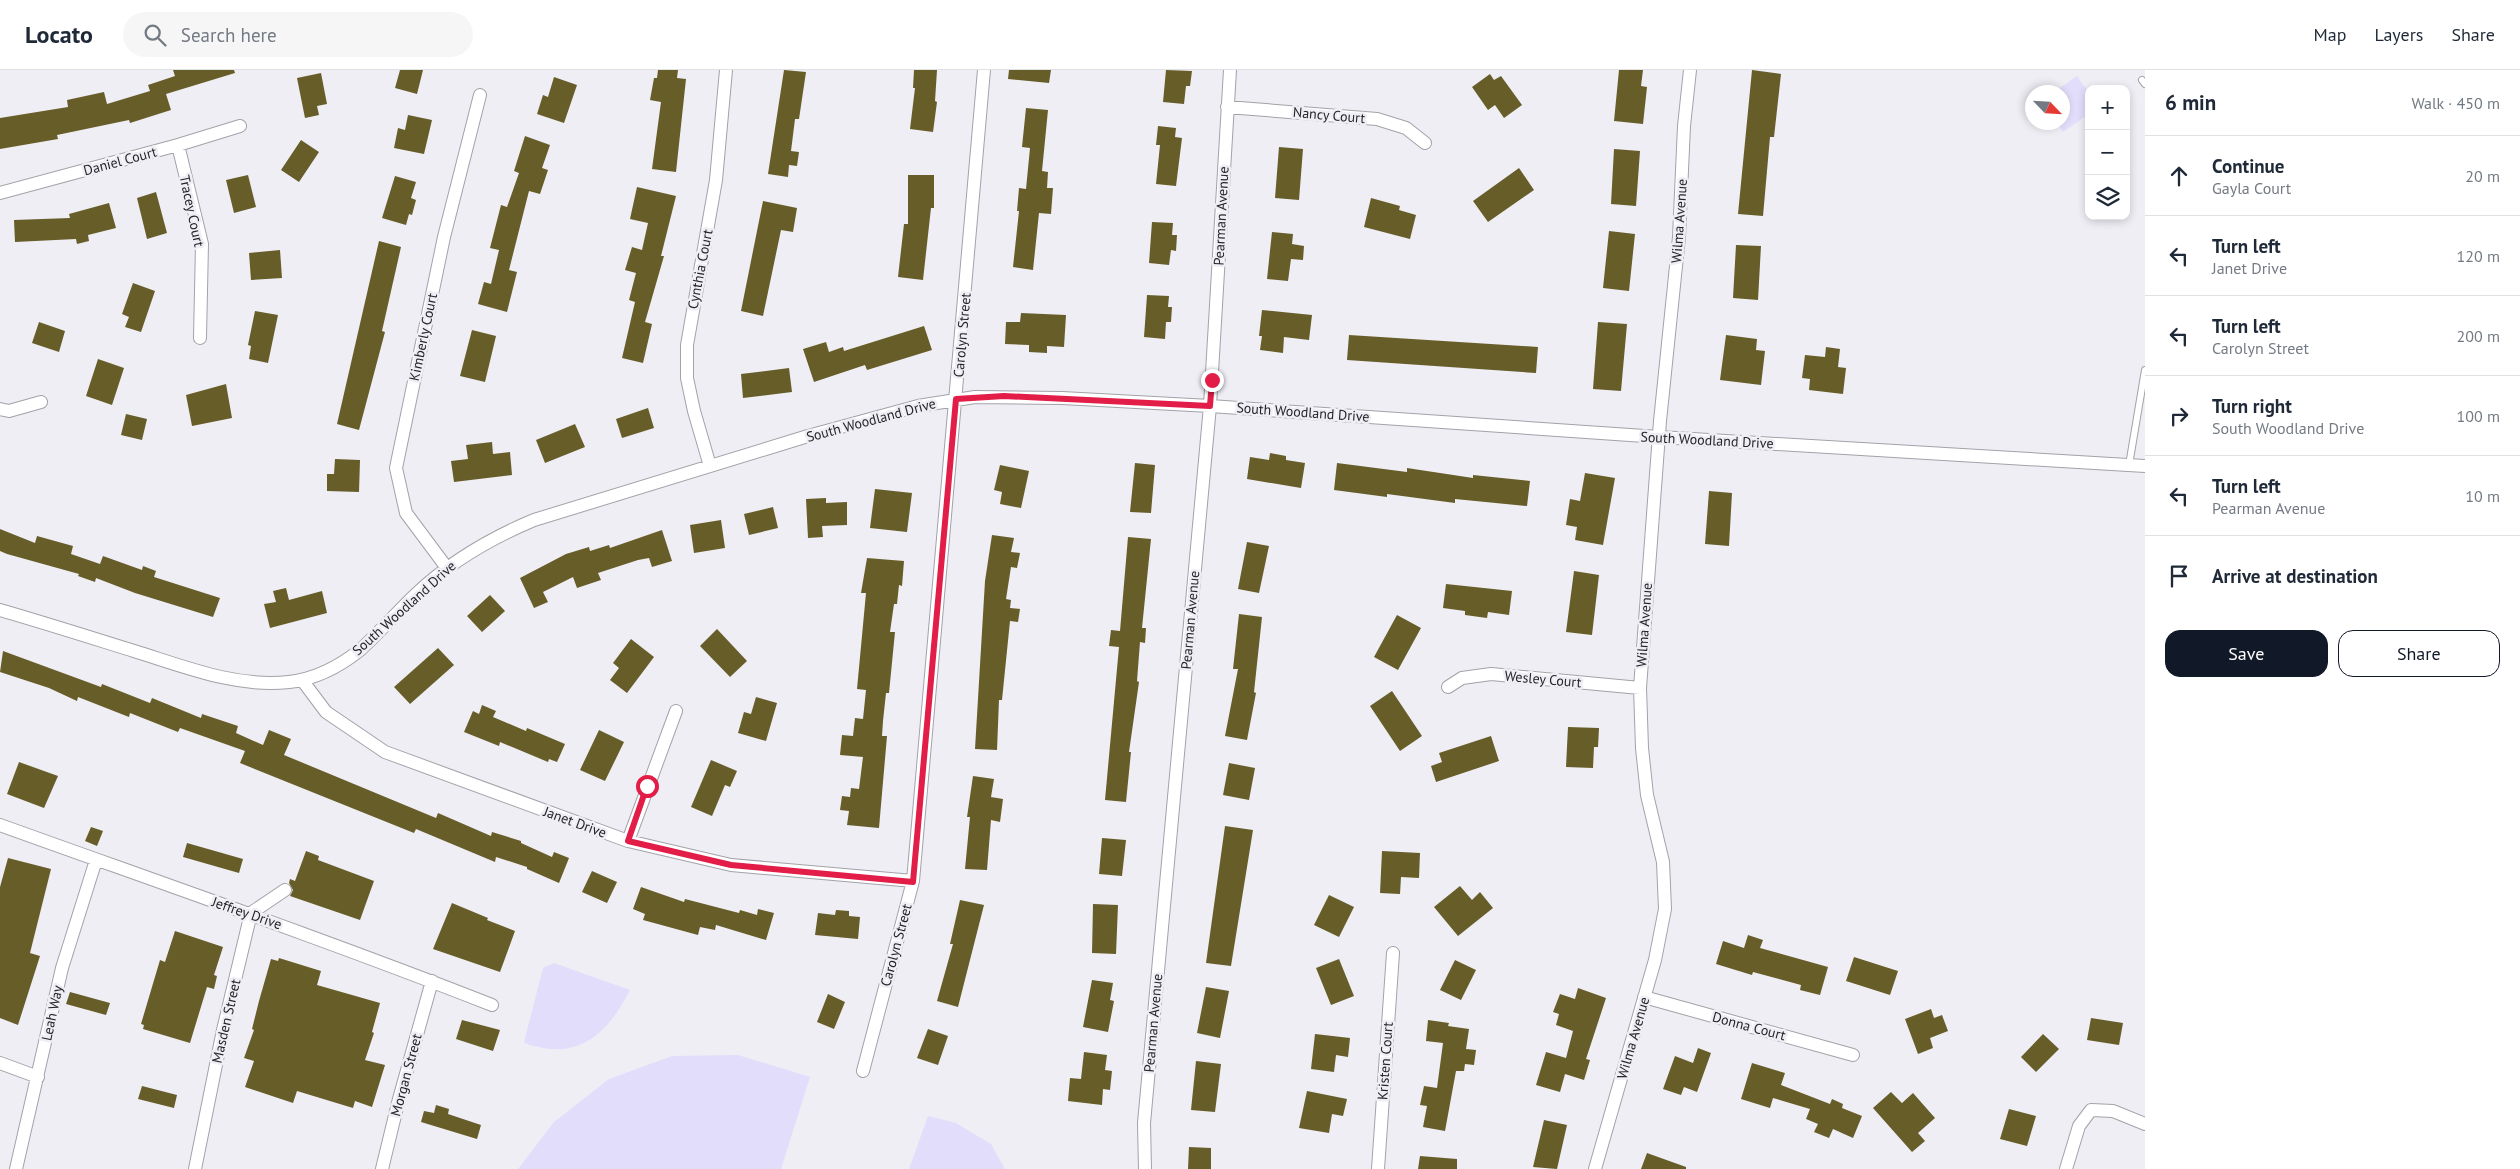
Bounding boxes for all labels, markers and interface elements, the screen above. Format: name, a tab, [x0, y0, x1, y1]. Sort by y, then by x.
search box	[123, 12, 473, 57]
text: Locato	[25, 19, 93, 50]
icon: search	[141, 21, 169, 49]
text: Search here	[181, 23, 277, 47]
text: Map	[2314, 23, 2346, 46]
text: Layers	[2374, 23, 2423, 46]
text: Share	[2451, 23, 2495, 46]
north arrow	[2025, 85, 2070, 130]
map controls	[2085, 85, 2130, 220]
button: +	[2085, 85, 2130, 130]
text: 6 min	[2165, 89, 2216, 116]
text: Walk · 450 m	[2411, 93, 2500, 113]
street label: Nancy Court	[1292, 103, 1366, 127]
button: −	[2085, 130, 2130, 175]
street label: Daniel Court	[81, 143, 159, 179]
text: Continue	[2212, 154, 2284, 178]
icon: ahead	[2165, 162, 2193, 190]
street label: Pearman Avenue	[1209, 166, 1233, 266]
text: 20 m	[2465, 166, 2500, 186]
street label: Tracey Court	[176, 173, 208, 249]
button: layers	[2085, 175, 2130, 220]
street label: Wilma Avenue	[1667, 178, 1691, 264]
text: Gayla Court	[2212, 178, 2291, 198]
street label: Cynthia Court	[683, 227, 717, 310]
text: Turn left	[2212, 234, 2281, 258]
icon: left	[2165, 242, 2193, 270]
text: 120 m	[2457, 246, 2500, 266]
text: Janet Drive	[2212, 258, 2287, 278]
street label: Kimberly Court	[405, 291, 441, 383]
street label: Carolyn Street	[949, 292, 975, 378]
text: Turn left	[2212, 314, 2281, 338]
icon: left	[2165, 322, 2193, 350]
text: 200 m	[2457, 326, 2500, 346]
text: Carolyn Street	[2212, 338, 2309, 358]
route end	[1201, 369, 1224, 392]
street label: South Woodland Drive	[804, 394, 938, 446]
text: Turn right	[2212, 394, 2292, 418]
street label: South Woodland Drive	[1236, 398, 1370, 426]
icon: right	[2165, 402, 2193, 430]
text: 100 m	[2457, 406, 2500, 426]
text: South Woodland Drive	[2212, 418, 2364, 438]
street label: South Woodland Drive	[1640, 428, 1774, 452]
text: Turn left	[2212, 474, 2281, 498]
icon: left	[2165, 482, 2193, 510]
text: 10 m	[2465, 486, 2500, 506]
text: Pearman Avenue	[2212, 498, 2325, 518]
street label: South Woodland Drive	[348, 557, 460, 659]
icon: arrive	[2165, 562, 2193, 590]
text: Arrive at destination	[2212, 564, 2378, 588]
street label: Pearman Avenue	[1177, 570, 1203, 670]
street label: Wilma Avenue	[1632, 582, 1656, 668]
button: Save	[2165, 630, 2328, 677]
button: Share	[2338, 630, 2500, 677]
street label: Wesley Court	[1504, 667, 1582, 691]
route start	[636, 775, 659, 798]
street label: Janet Drive	[540, 802, 609, 842]
street label: Jeffrey Drive	[209, 892, 284, 933]
street label: Carolyn Street	[876, 902, 916, 988]
street label: Pearman Avenue	[1140, 973, 1166, 1073]
street label: Masden Street	[208, 977, 244, 1065]
street label: Leah Way	[37, 983, 67, 1042]
street label: Wilma Avenue	[1613, 995, 1653, 1081]
street label: Donna Court	[1710, 1008, 1788, 1044]
street label: Kristen Court	[1373, 1021, 1397, 1101]
street label: Morgan Street	[386, 1031, 426, 1118]

